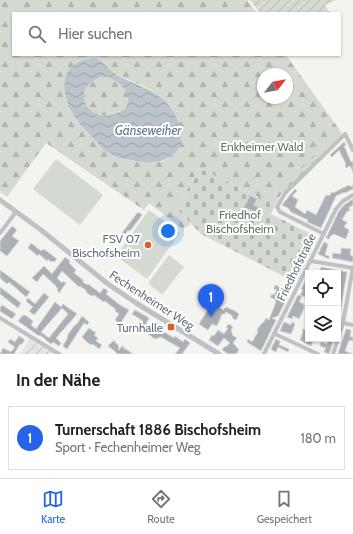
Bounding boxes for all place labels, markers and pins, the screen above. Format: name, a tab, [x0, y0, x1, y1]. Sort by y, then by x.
place label: FSV 07 Bischofsheim	[72, 231, 140, 260]
marker: FSV 07 Bischofsheim	[143, 240, 153, 250]
pin: 1	[198, 284, 224, 317]
place label: Turnhalle	[117, 320, 163, 335]
marker: Turnhalle	[166, 322, 176, 332]

